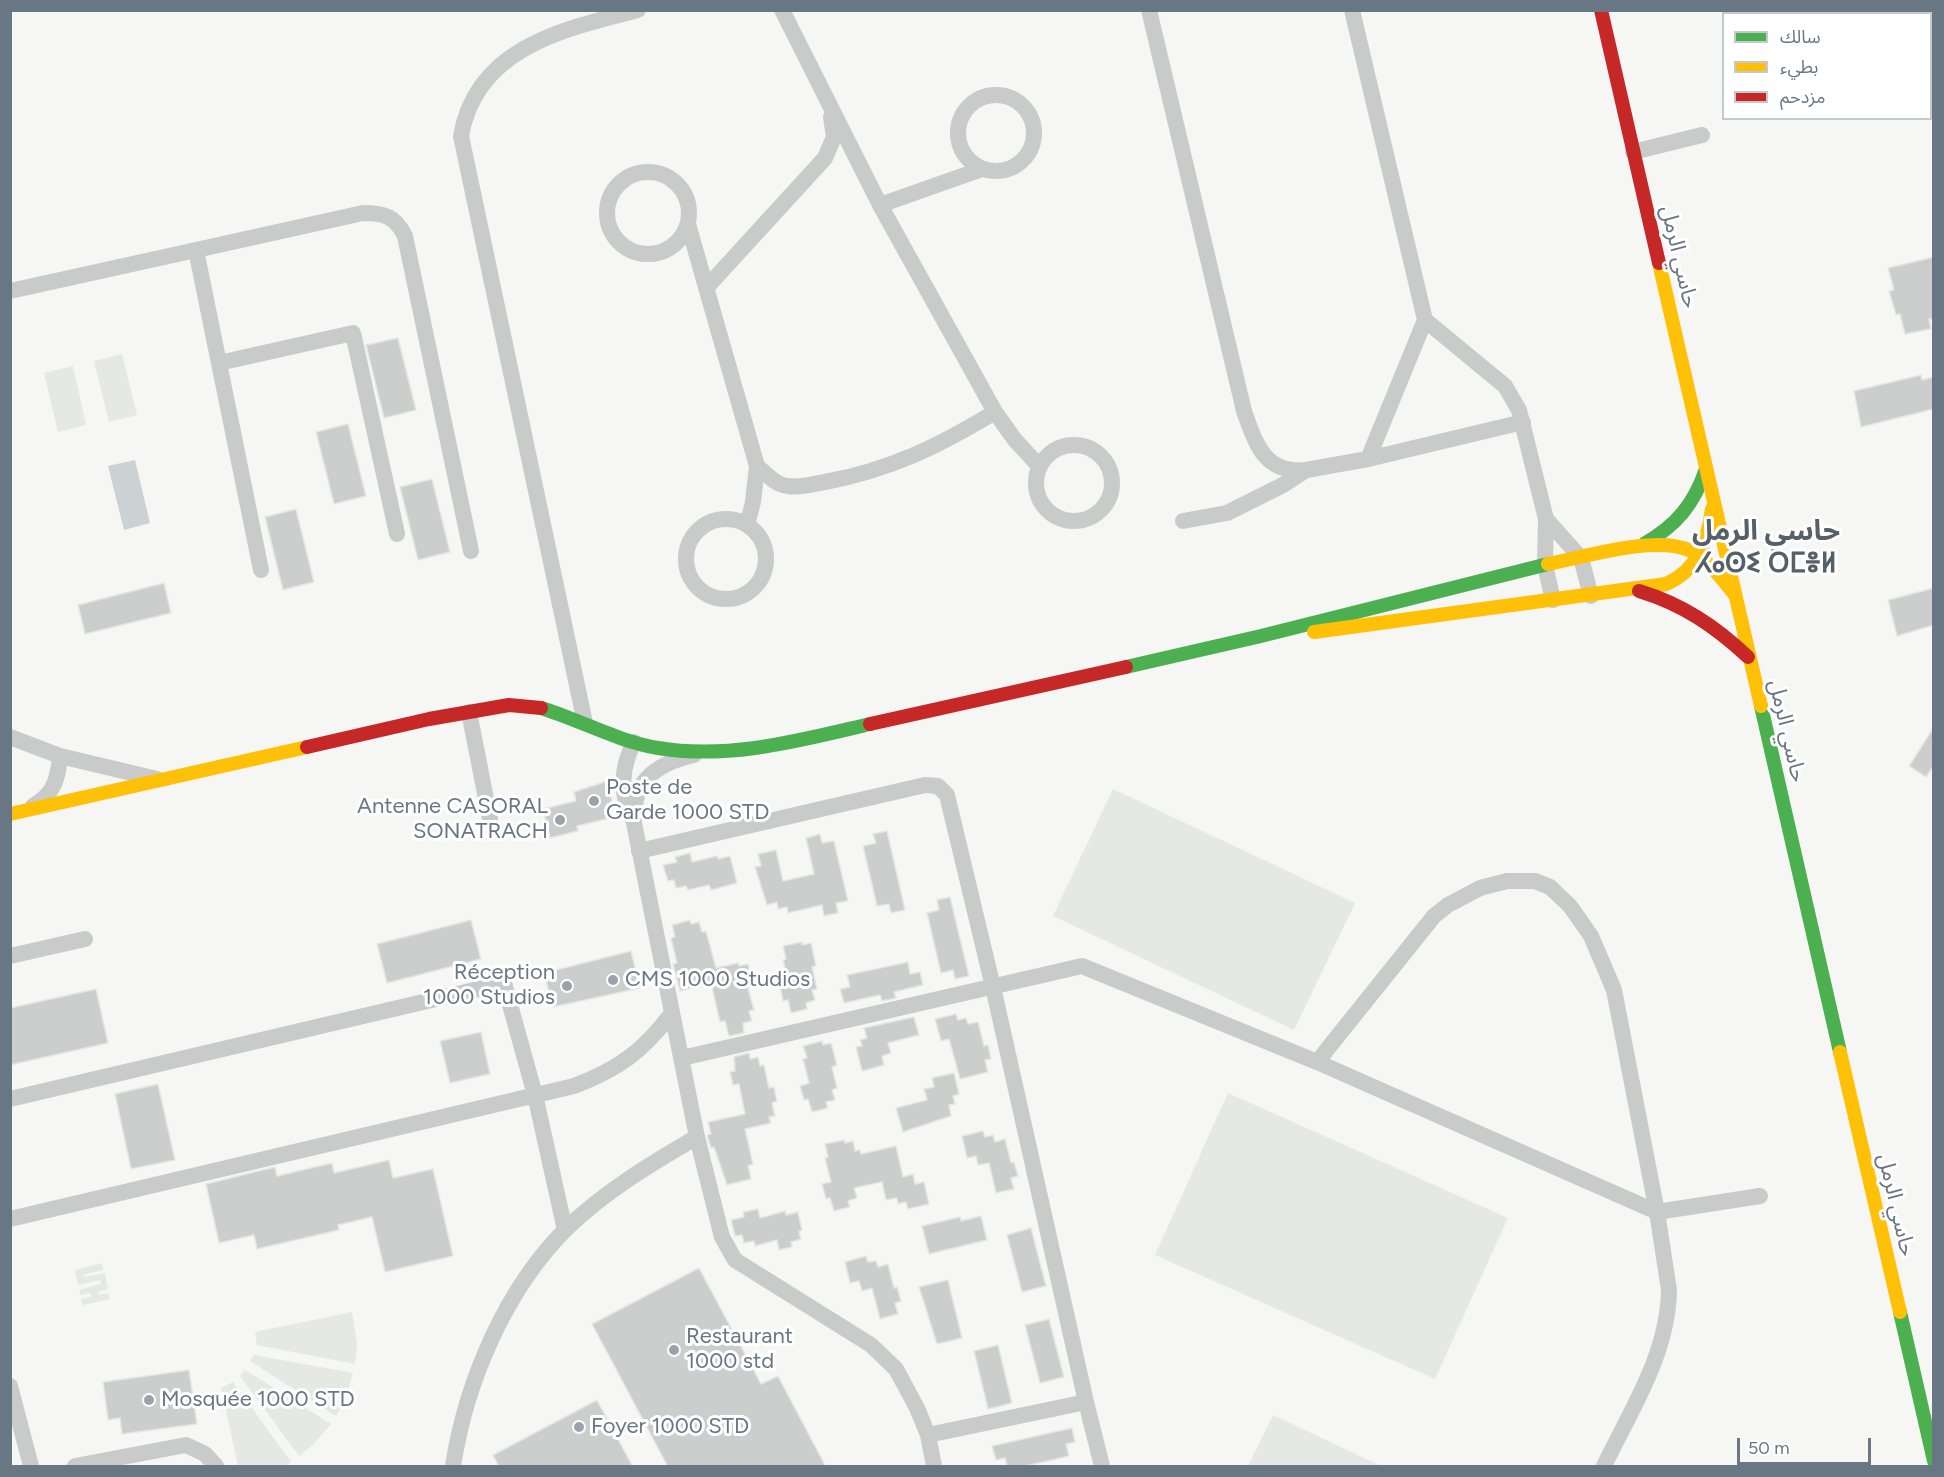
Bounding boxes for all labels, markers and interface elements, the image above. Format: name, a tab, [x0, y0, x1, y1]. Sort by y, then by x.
legend	[1722, 12, 1932, 120]
text: سالك	[1780, 26, 1821, 48]
text: بطيء	[1780, 56, 1818, 78]
text: مزدحم	[1780, 86, 1825, 108]
street label: حاسي الرمل	[1654, 203, 1704, 311]
district label: حاسي الرمل ⵃⴰⵙⵉ ⵔⵎⴻⵍ	[1692, 515, 1840, 581]
street label: حاسي الرمل	[1762, 677, 1812, 785]
place label: Poste de Garde 1000 STD	[606, 775, 769, 826]
place label: Antenne CASORAL SONATRACH	[357, 794, 548, 846]
marker: Poste de Garde 1000 STD	[587, 794, 601, 808]
marker: Antenne CASORAL SONATRACH	[553, 813, 567, 827]
place label: Réception 1000 Studios	[423, 960, 555, 1011]
place label: CMS 1000 Studios	[625, 967, 810, 993]
marker: CMS 1000 Studios	[606, 973, 620, 987]
marker: Réception 1000 Studios	[560, 979, 574, 993]
street label: حاسي الرمل	[1871, 1151, 1921, 1259]
place label: Restaurant 1000 std	[686, 1324, 793, 1376]
marker: Restaurant 1000 std	[667, 1343, 681, 1357]
place label: Mosquée 1000 STD	[161, 1387, 355, 1413]
marker: Mosquée 1000 STD	[142, 1393, 156, 1407]
place label: Foyer 1000 STD	[591, 1414, 749, 1440]
marker: Foyer 1000 STD	[572, 1420, 586, 1434]
scale bar	[1740, 1426, 1874, 1464]
text: 50 m	[1748, 1437, 1790, 1459]

